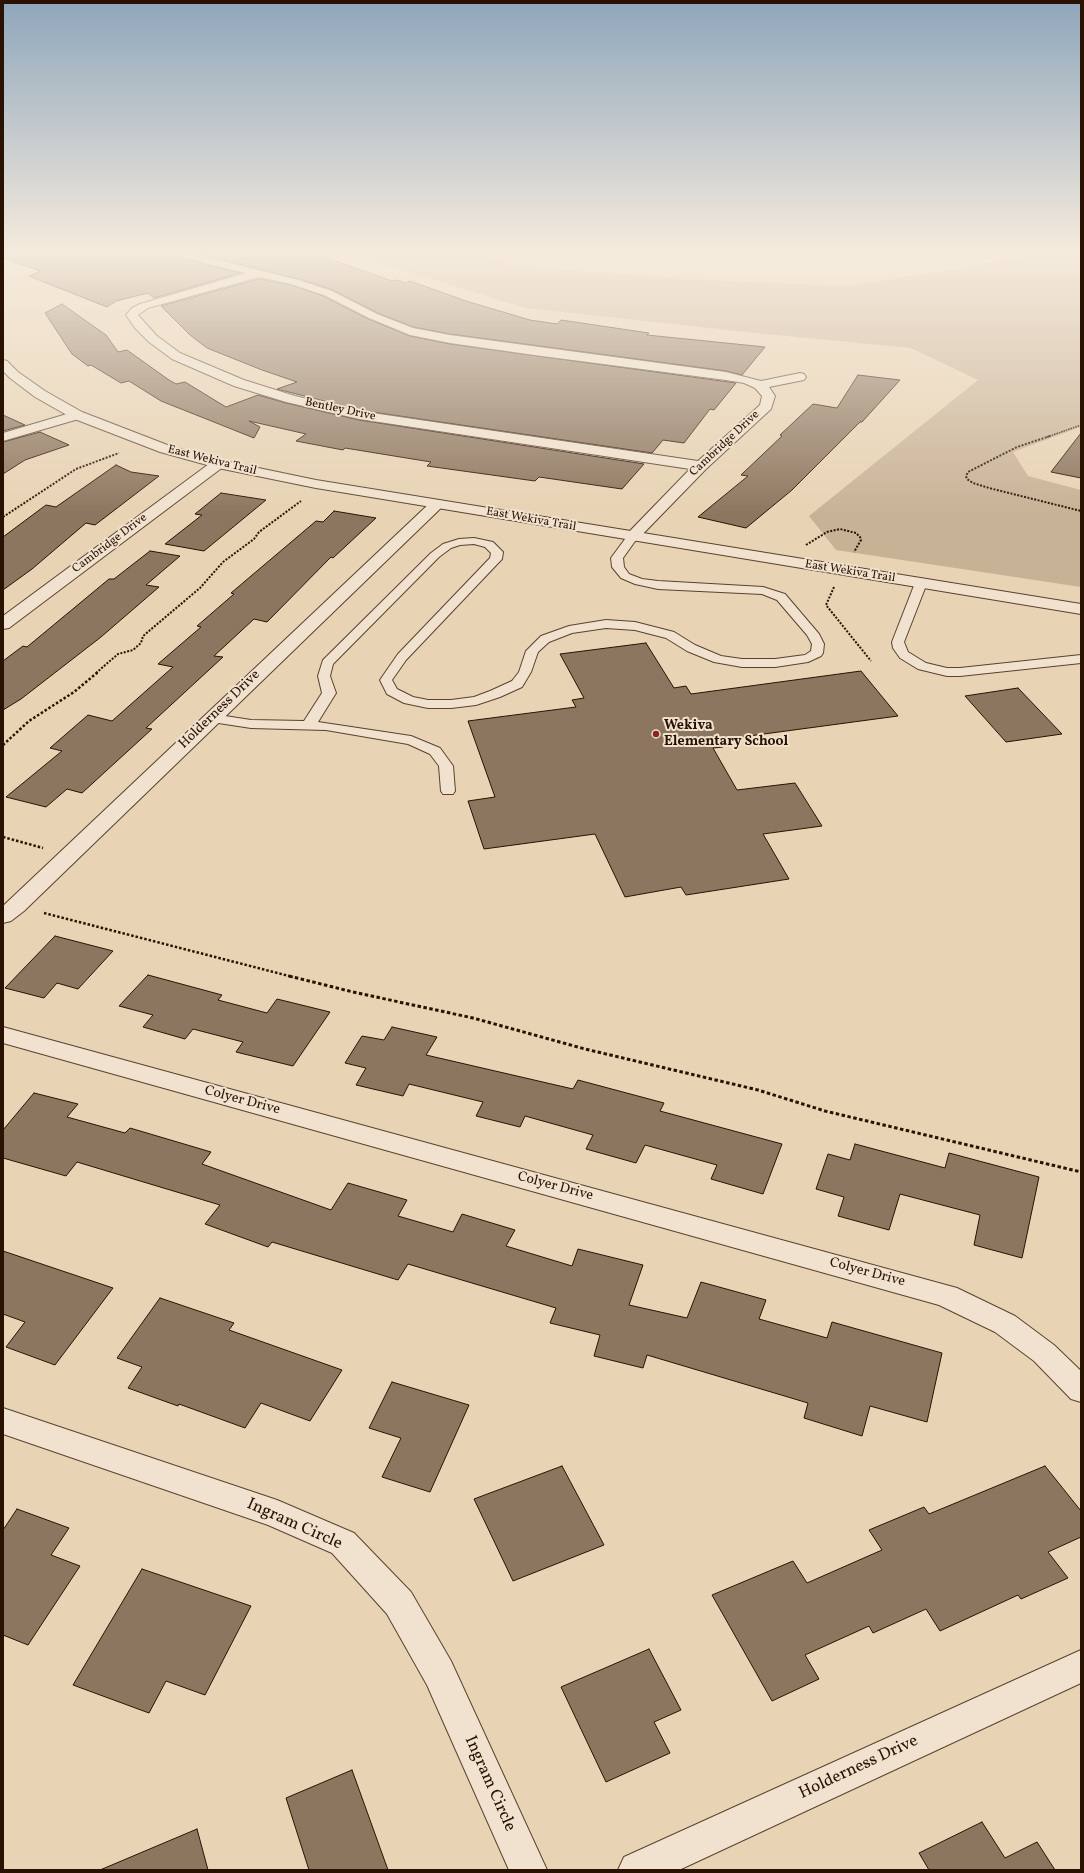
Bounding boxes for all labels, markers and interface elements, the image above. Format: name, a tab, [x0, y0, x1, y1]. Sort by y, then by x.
street label: Bentley Drive	[303, 395, 377, 425]
street label: Cambridge Drive	[687, 408, 763, 480]
street label: East Wekiva Trail	[166, 443, 258, 479]
street label: East Wekiva Trail	[485, 505, 577, 535]
street label: Cambridge Drive	[70, 511, 150, 577]
street label: East Wekiva Trail	[804, 558, 896, 586]
street label: Holderness Drive	[176, 667, 264, 753]
place label: Wekiva Elementary School	[664, 718, 788, 750]
marker: Wekiva Elementary School	[651, 729, 661, 739]
street label: Colyer Drive	[202, 1083, 282, 1119]
street label: Colyer Drive	[515, 1169, 595, 1205]
street label: Colyer Drive	[827, 1255, 907, 1291]
street label: Ingram Circle	[243, 1495, 345, 1555]
street label: Holderness Drive	[796, 1731, 922, 1805]
street label: Ingram Circle	[459, 1733, 519, 1835]

